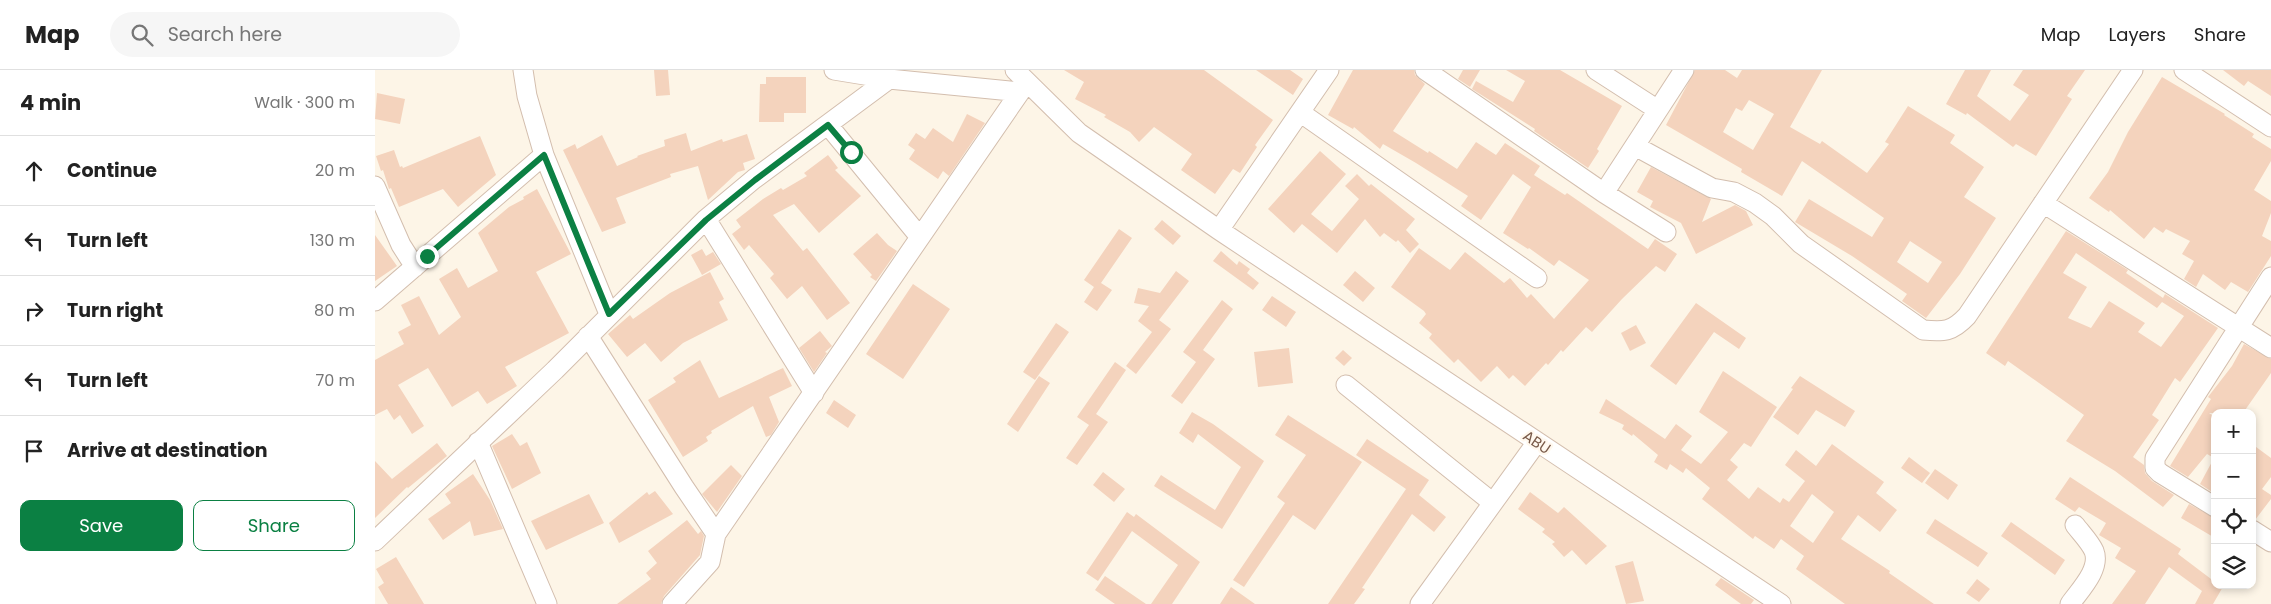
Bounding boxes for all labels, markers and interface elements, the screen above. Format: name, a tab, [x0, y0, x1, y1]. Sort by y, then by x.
search box	[110, 12, 460, 57]
text: Map	[25, 18, 80, 51]
icon: search	[128, 21, 156, 49]
text: Search here	[168, 21, 282, 48]
text: Map	[2041, 22, 2081, 47]
text: Layers	[2109, 22, 2166, 47]
text: Share	[2194, 22, 2246, 47]
text: 4 min	[20, 88, 81, 117]
text: Walk · 300 m	[254, 91, 355, 114]
route start	[840, 141, 863, 164]
icon: ahead	[20, 157, 48, 185]
text: Continue	[67, 157, 157, 184]
text: 20 m	[315, 159, 355, 182]
icon: left	[20, 227, 48, 255]
text: Turn left	[67, 227, 148, 254]
text: 130 m	[310, 229, 355, 252]
route end	[416, 245, 439, 268]
icon: right	[20, 297, 48, 325]
text: Turn right	[67, 297, 163, 324]
text: 80 m	[314, 299, 355, 322]
icon: left	[20, 367, 48, 395]
text: Turn left	[67, 367, 148, 394]
text: 70 m	[315, 369, 355, 392]
map controls	[2211, 409, 2256, 589]
button: +	[2211, 409, 2256, 454]
street label: ABU	[1519, 425, 1555, 459]
icon: arrive	[20, 437, 48, 465]
text: Arrive at destination	[67, 437, 268, 464]
button: −	[2211, 454, 2256, 499]
button: locate	[2211, 499, 2256, 544]
button: Save	[20, 500, 183, 551]
button: Share	[193, 500, 355, 551]
button: layers	[2211, 544, 2256, 589]

